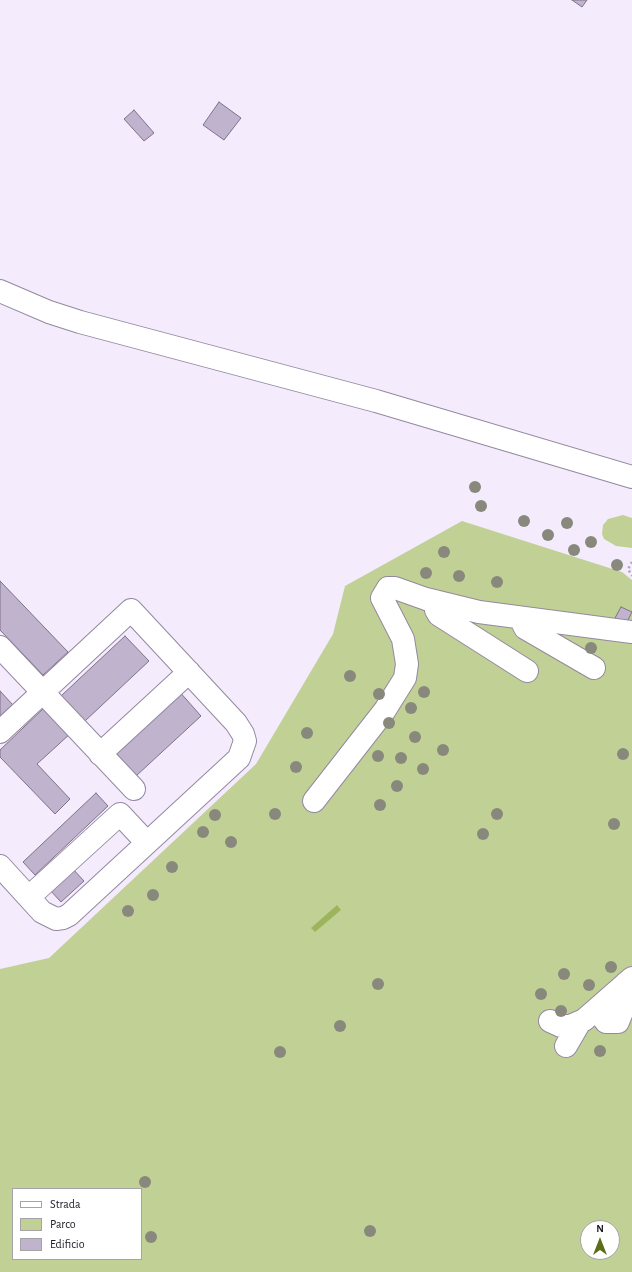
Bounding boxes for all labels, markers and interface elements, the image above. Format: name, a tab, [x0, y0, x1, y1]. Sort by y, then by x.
legend	[12, 1188, 142, 1260]
text: Strada	[50, 1198, 81, 1210]
text: Parco	[50, 1218, 76, 1230]
north arrow	[580, 1220, 620, 1260]
text: N	[596, 1223, 604, 1234]
text: Edificio	[50, 1238, 85, 1250]

